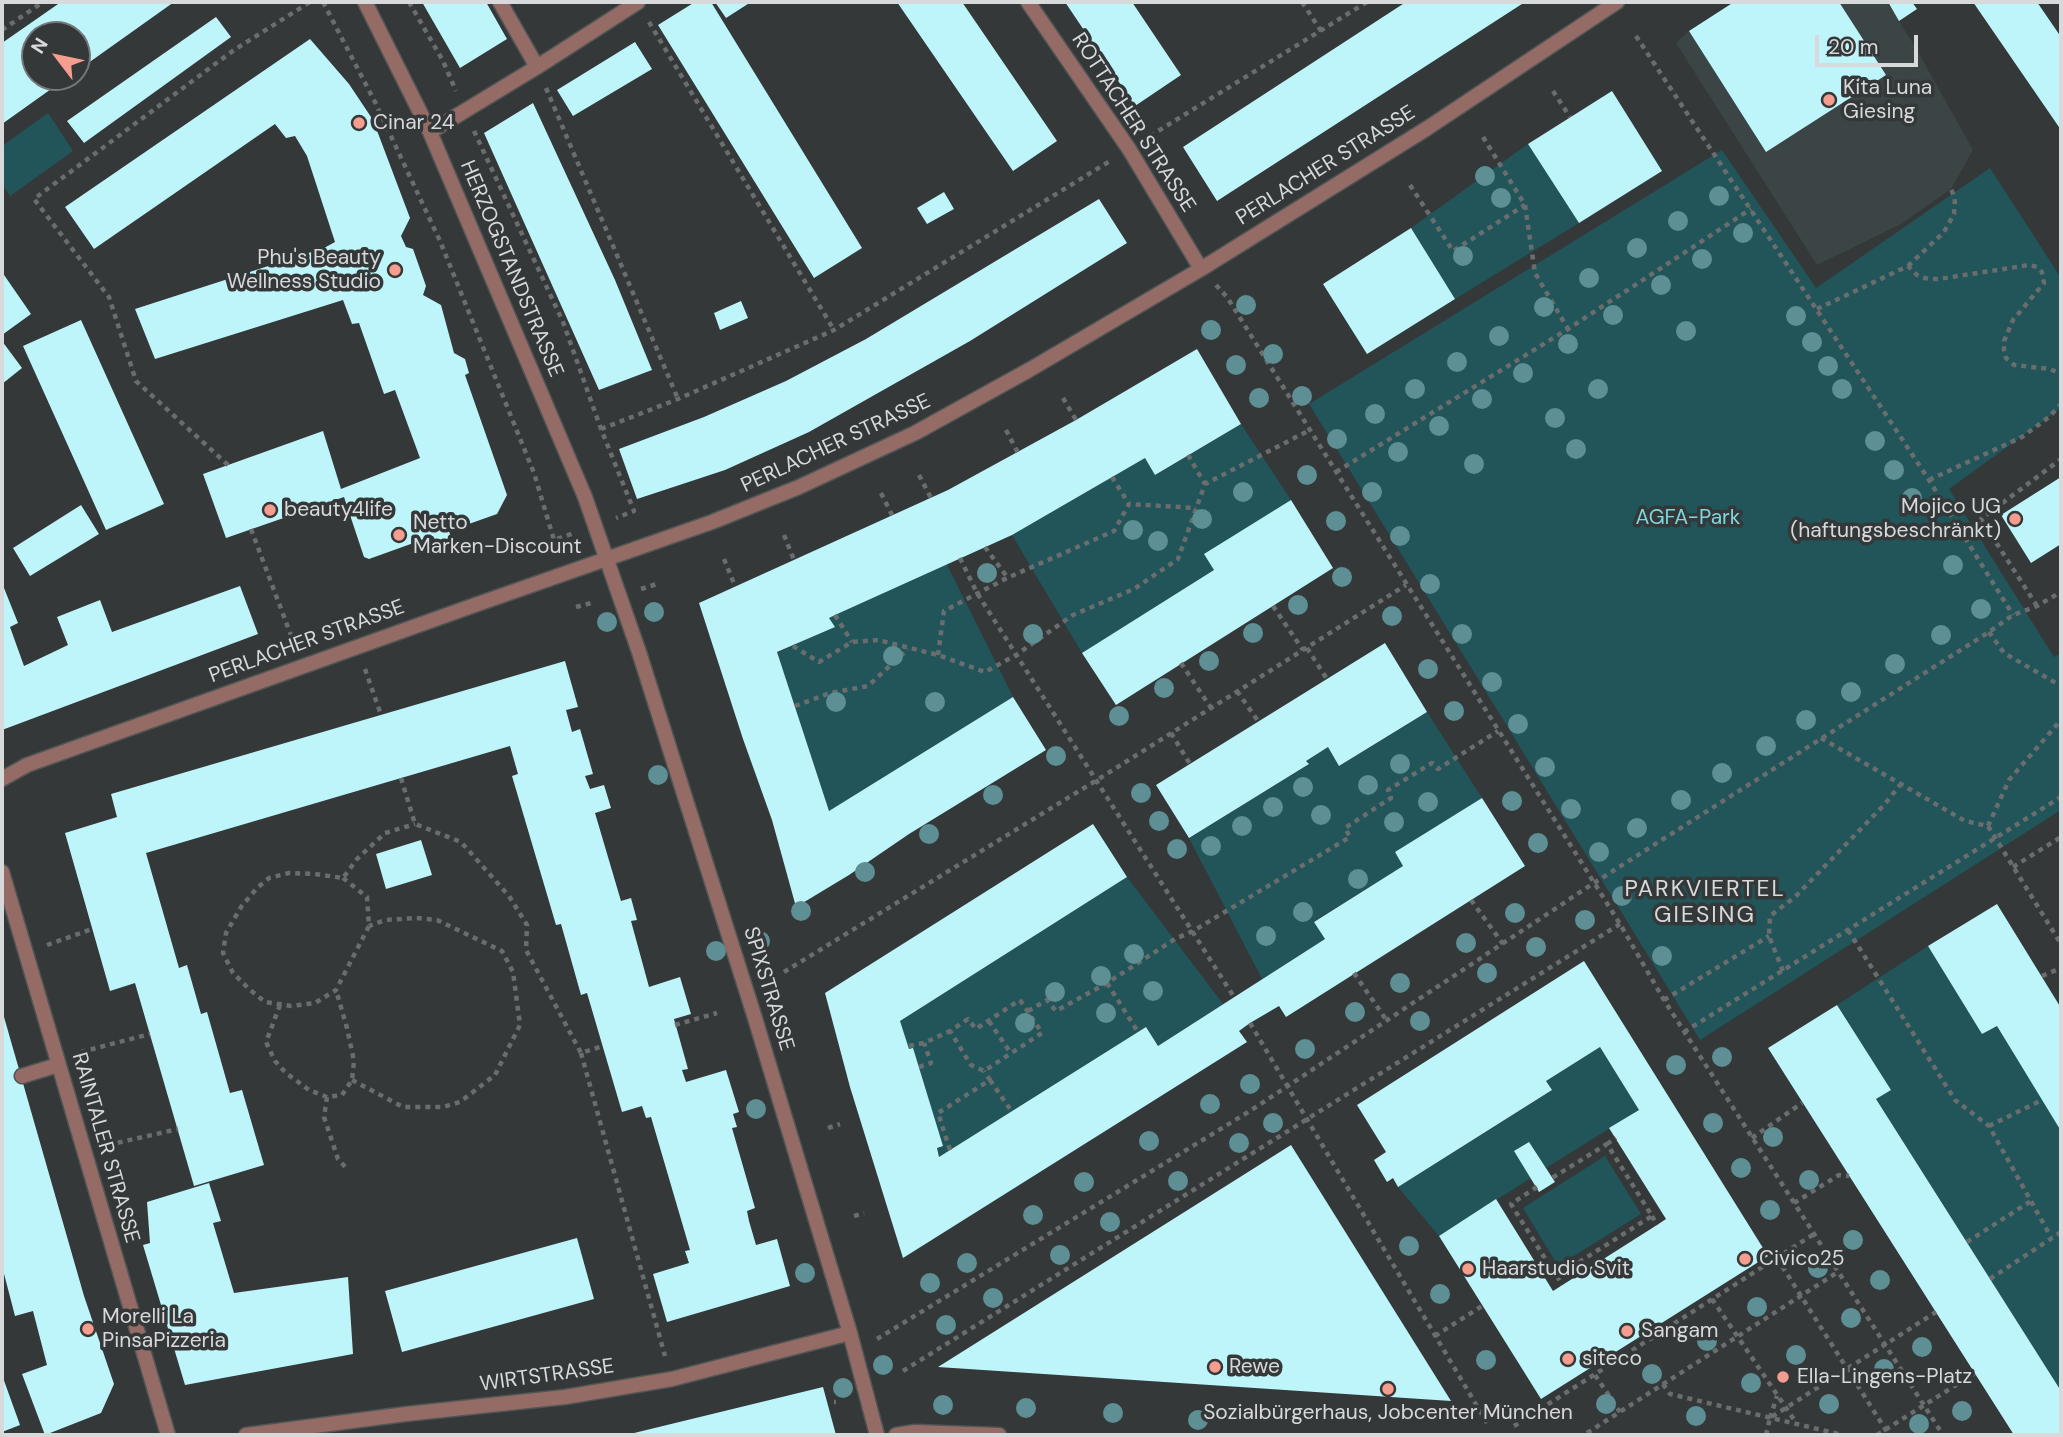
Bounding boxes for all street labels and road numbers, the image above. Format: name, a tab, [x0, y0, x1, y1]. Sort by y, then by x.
street label: ROTTACHER STRASSE	[1066, 29, 1200, 217]
street label: PERLACHER STRASSE	[1232, 101, 1420, 231]
street label: HERZOGSTANDSTRASSE	[454, 157, 568, 381]
street label: PERLACHER STRASSE	[737, 389, 935, 499]
street label: PERLACHER STRASSE	[206, 595, 408, 689]
street label: SPIXSTRASSE	[737, 924, 799, 1054]
street label: RAINTALER STRASSE	[66, 1050, 144, 1246]
street label: WIRTSTRASSE	[478, 1354, 616, 1398]

